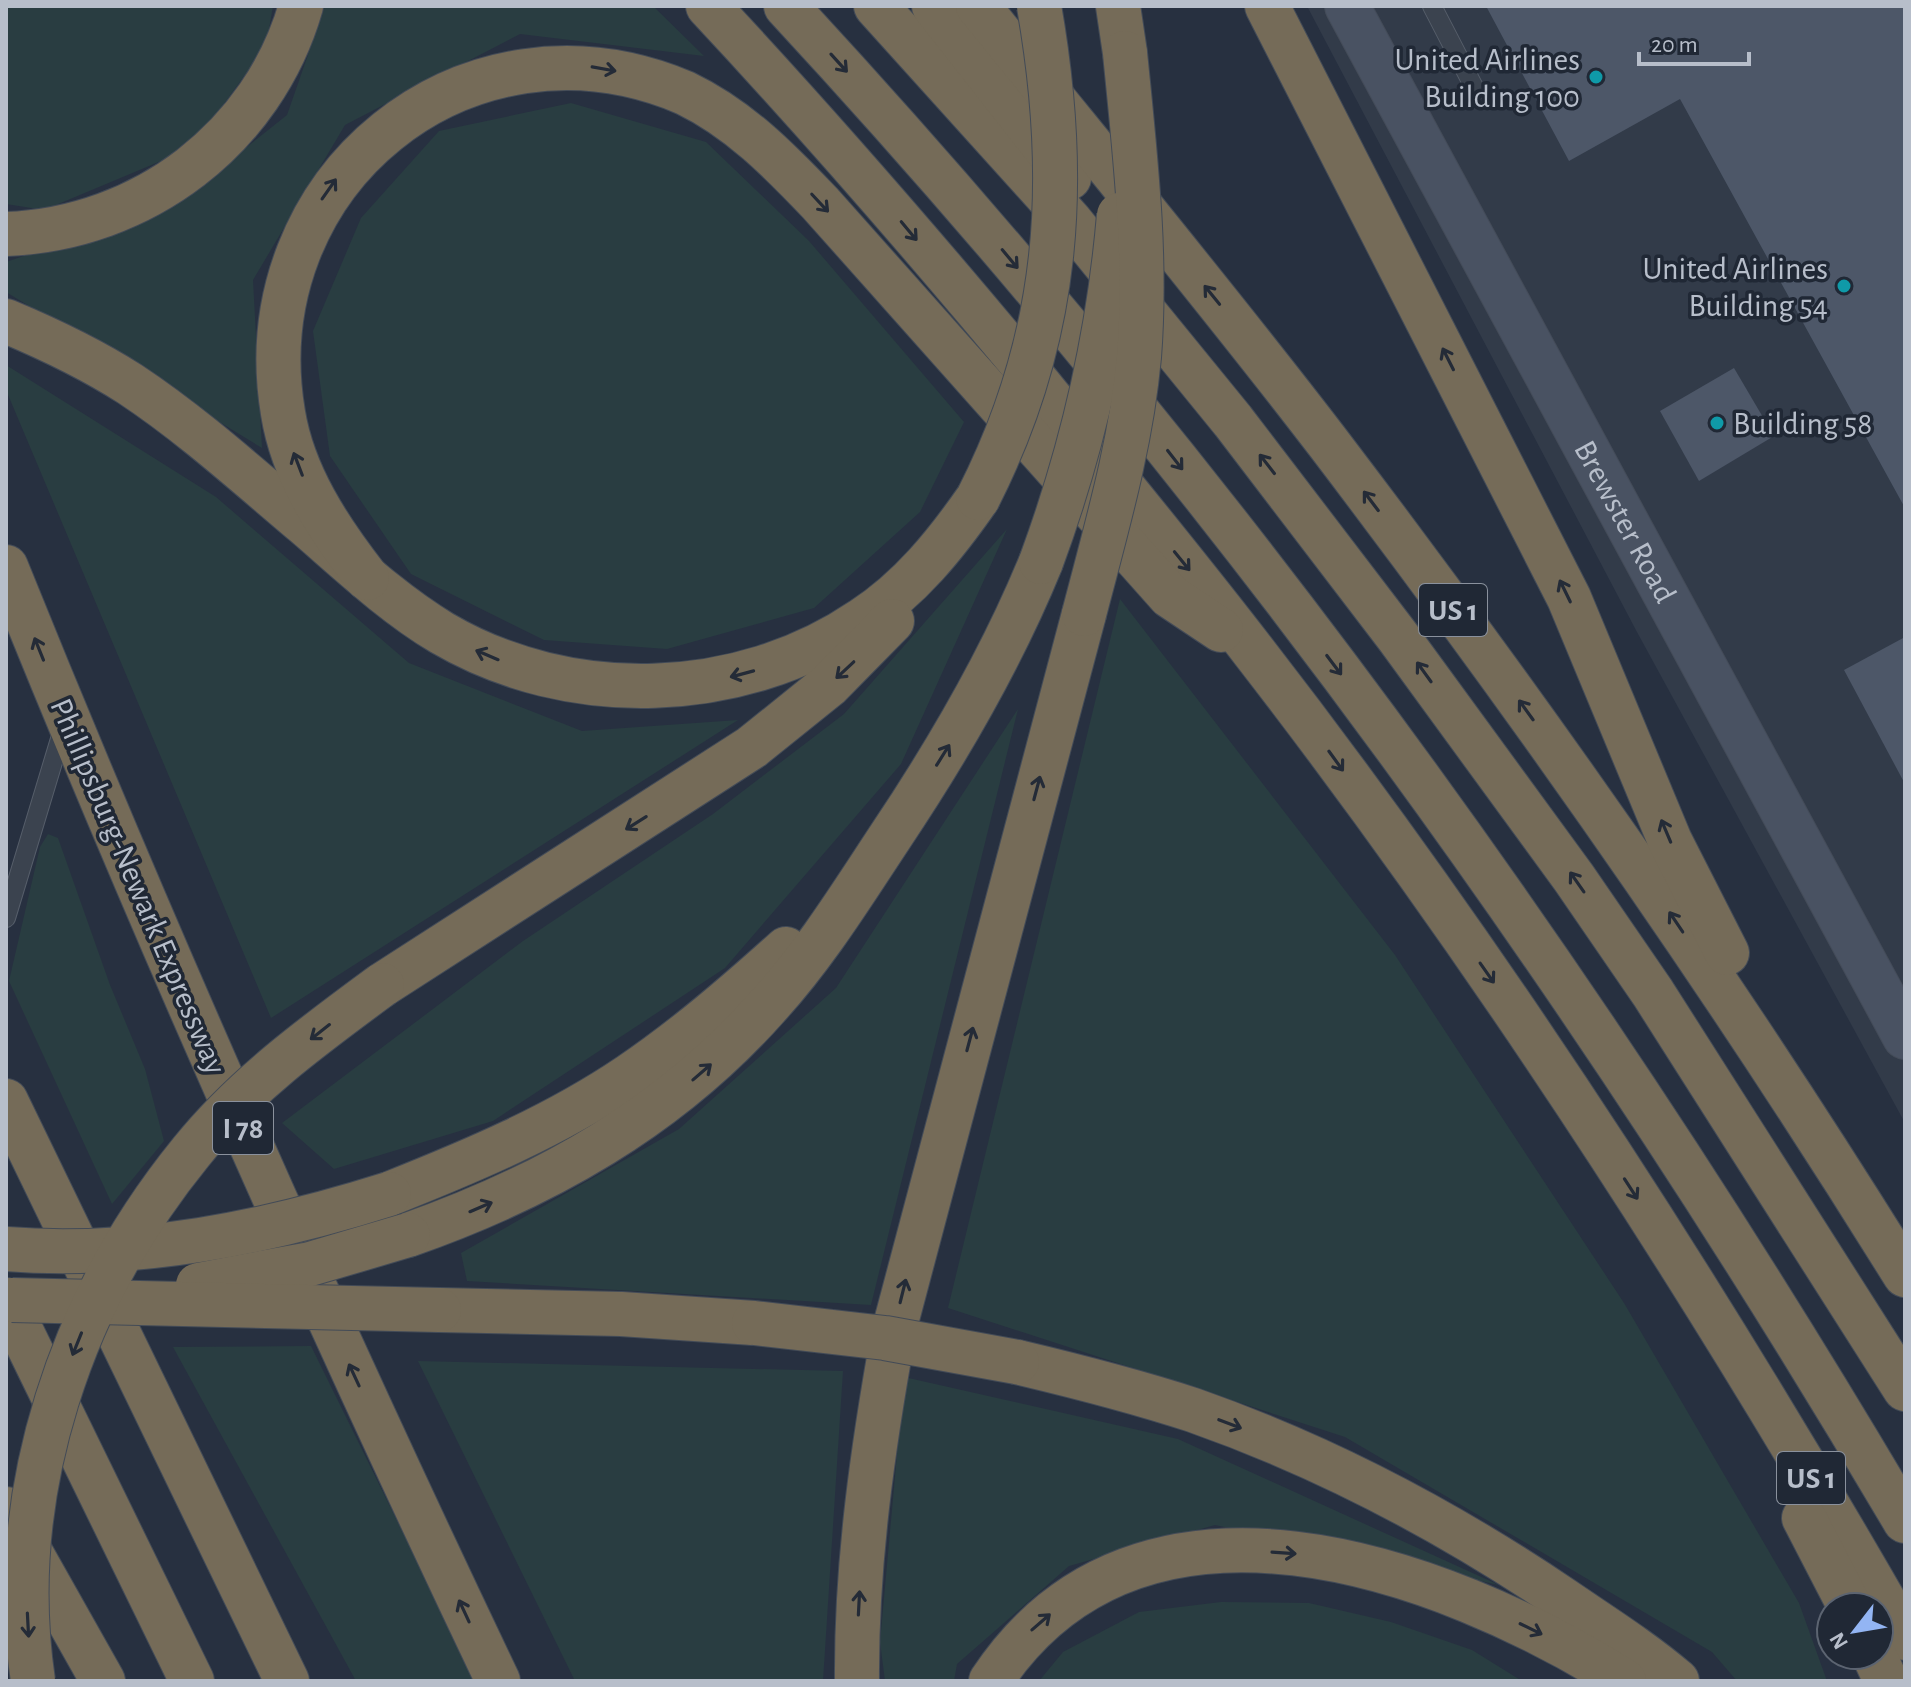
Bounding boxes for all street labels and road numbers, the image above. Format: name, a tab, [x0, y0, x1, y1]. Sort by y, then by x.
street label: Brewster Road	[1568, 435, 1682, 608]
road number: US 1	[1419, 584, 1487, 636]
street label: Phillipsburg-Newark Expressway	[44, 694, 232, 1079]
road number: I 78	[213, 1102, 273, 1154]
road number: US 1	[1777, 1452, 1845, 1504]

